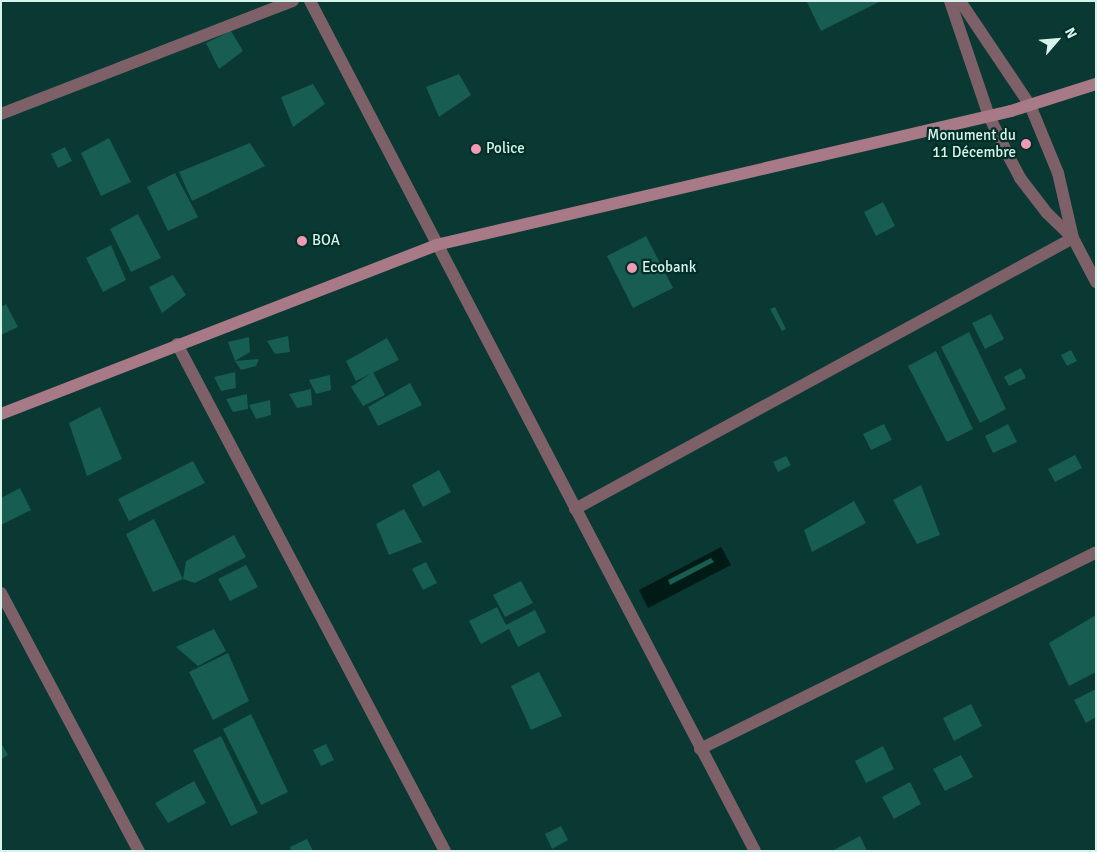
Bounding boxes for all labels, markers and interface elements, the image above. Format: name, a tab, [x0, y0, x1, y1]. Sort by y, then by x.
north arrow	[1032, 15, 1082, 65]
text: N	[1061, 25, 1081, 41]
place label: Monument du 11 Décembre	[927, 126, 1016, 161]
marker: Monument du 11 Décembre	[1020, 138, 1032, 150]
place label: Police	[486, 140, 525, 158]
marker: Police	[470, 143, 482, 155]
place label: BOA	[312, 232, 340, 250]
marker: BOA	[296, 235, 308, 247]
place label: Ecobank	[642, 259, 696, 277]
marker: Ecobank	[626, 262, 638, 274]

